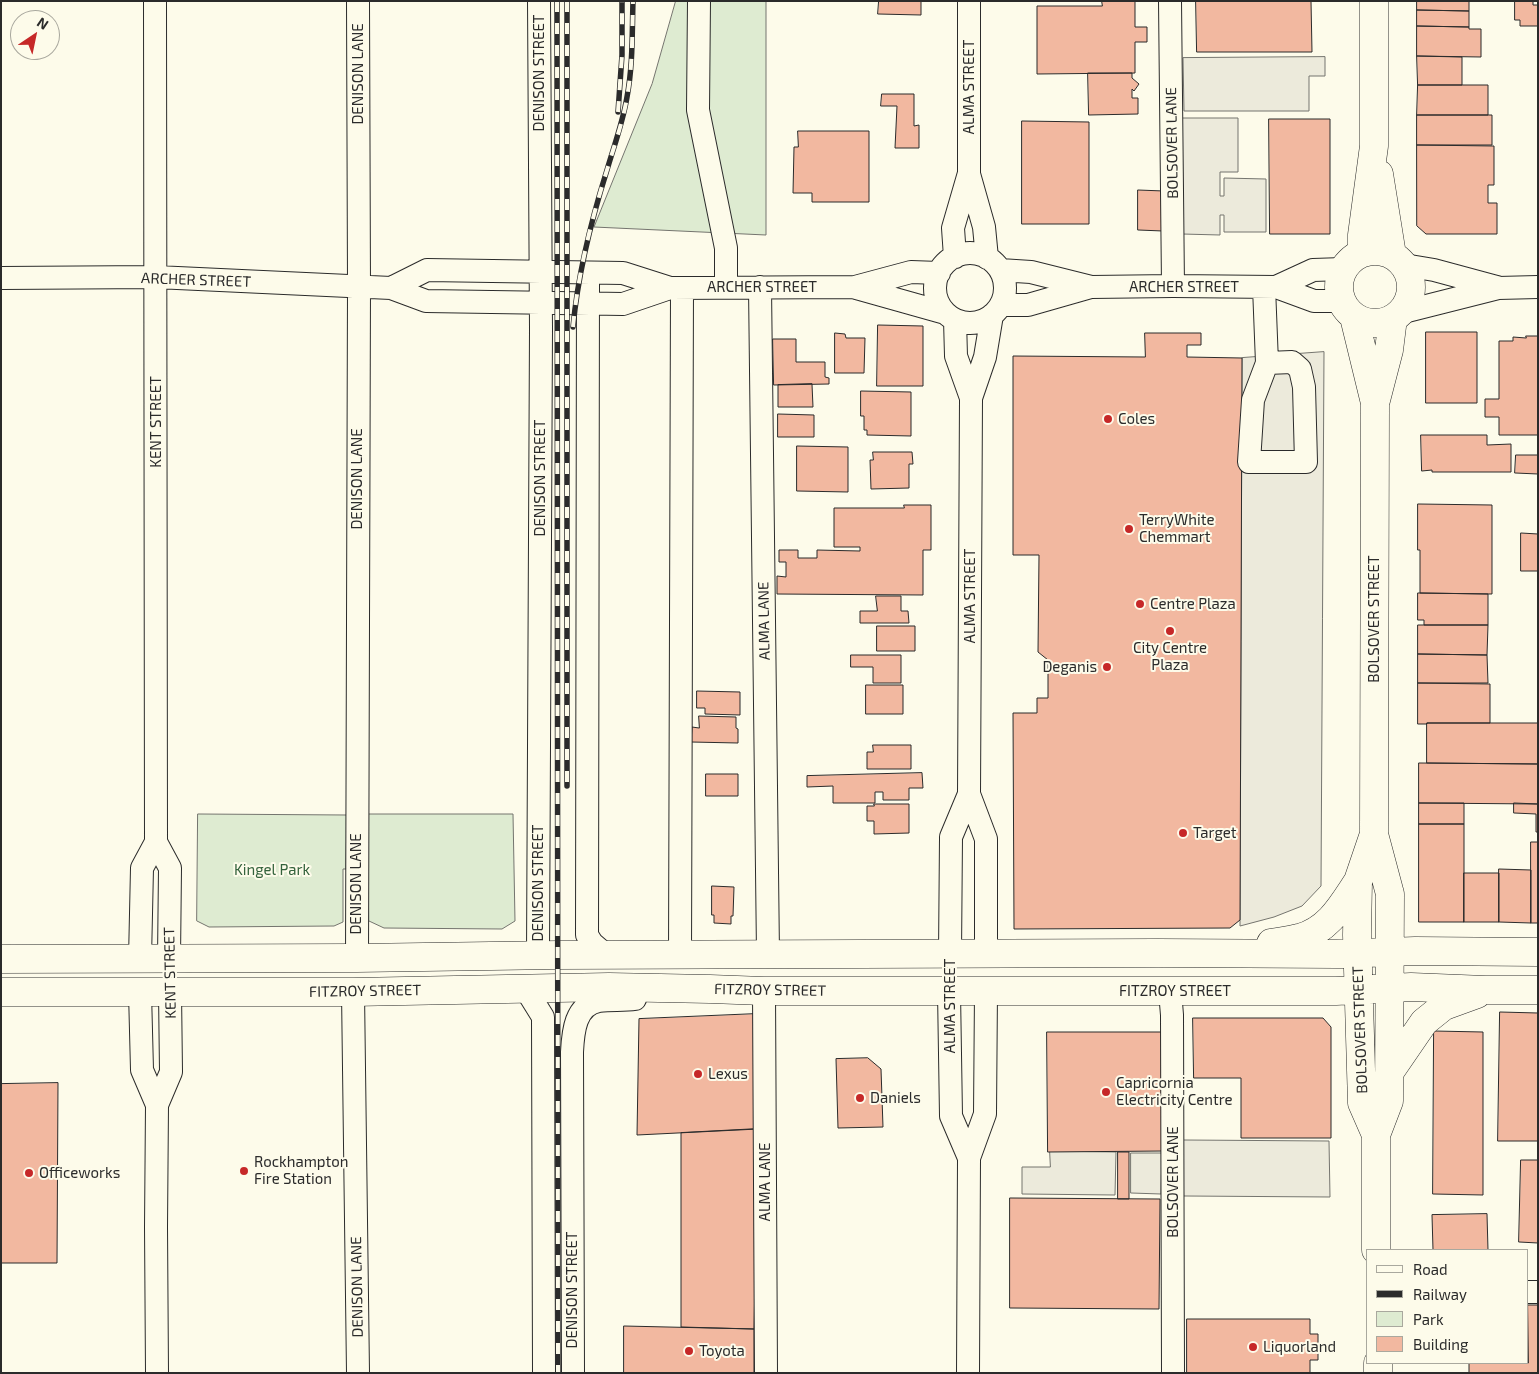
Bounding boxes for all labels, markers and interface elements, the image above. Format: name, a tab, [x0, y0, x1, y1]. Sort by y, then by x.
north arrow	[10, 10, 60, 60]
text: N	[34, 13, 52, 33]
street label: DENISON STREET	[530, 14, 548, 132]
street label: DENISON LANE	[349, 23, 367, 125]
street label: ALMA STREET	[960, 40, 978, 134]
street label: BOLSOVER LANE	[1162, 87, 1182, 199]
street label: ARCHER STREET	[141, 269, 251, 291]
street label: ARCHER STREET	[707, 278, 817, 296]
street label: ARCHER STREET	[1129, 278, 1239, 296]
street label: KENT STREET	[147, 376, 165, 468]
place label: Coles	[1118, 410, 1155, 428]
marker: Coles	[1102, 413, 1114, 425]
street label: DENISON STREET	[531, 419, 549, 537]
street label: DENISON LANE	[348, 428, 366, 530]
place label: TerryWhite Chemmart	[1139, 511, 1214, 546]
marker: TerryWhite Chemmart	[1123, 523, 1135, 535]
street label: ALMA STREET	[961, 549, 979, 643]
street label: BOLSOVER STREET	[1365, 555, 1383, 683]
street label: ALMA LANE	[754, 581, 774, 661]
place label: Centre Plaza	[1150, 595, 1236, 613]
marker: Centre Plaza	[1134, 598, 1146, 610]
marker: City Centre Plaza	[1164, 625, 1176, 637]
place label: City Centre Plaza	[1133, 639, 1207, 674]
place label: Deganis	[1042, 658, 1097, 676]
marker: Deganis	[1101, 661, 1113, 673]
street label: DENISON STREET	[529, 824, 547, 942]
place label: Target	[1193, 824, 1237, 842]
marker: Target	[1177, 827, 1189, 839]
street label: DENISON LANE	[347, 833, 365, 935]
park label: Kingel Park	[234, 861, 310, 879]
street label: KENT STREET	[160, 927, 180, 1019]
street label: ALMA STREET	[941, 959, 959, 1053]
street label: BOLSOVER STREET	[1349, 966, 1371, 1094]
street label: FITZROY STREET	[714, 980, 826, 1000]
street label: FITZROY STREET	[309, 981, 421, 1001]
street label: FITZROY STREET	[1119, 982, 1231, 1000]
place label: Lexus	[708, 1065, 748, 1083]
marker: Lexus	[692, 1068, 704, 1080]
place label: Capricornia Electricity Centre	[1116, 1074, 1233, 1109]
marker: Capricornia Electricity Centre	[1100, 1086, 1112, 1098]
place label: Daniels	[870, 1089, 921, 1107]
marker: Daniels	[854, 1092, 866, 1104]
street label: BOLSOVER LANE	[1164, 1126, 1182, 1238]
street label: ALMA LANE	[756, 1143, 774, 1221]
place label: Rockhampton Fire Station	[254, 1153, 348, 1188]
place label: Officeworks	[39, 1164, 120, 1182]
marker: Rockhampton Fire Station	[238, 1165, 250, 1177]
marker: Officeworks	[23, 1167, 35, 1179]
street label: DENISON STREET	[563, 1231, 581, 1349]
street label: DENISON LANE	[347, 1236, 367, 1338]
legend	[1366, 1249, 1529, 1364]
text: Road	[1413, 1260, 1448, 1278]
text: Railway	[1413, 1285, 1467, 1303]
text: Park	[1413, 1310, 1444, 1328]
text: Building	[1413, 1335, 1468, 1353]
place label: Liquorland	[1263, 1338, 1336, 1356]
marker: Liquorland	[1247, 1341, 1259, 1353]
place label: Toyota	[699, 1342, 745, 1360]
marker: Toyota	[683, 1345, 695, 1357]

